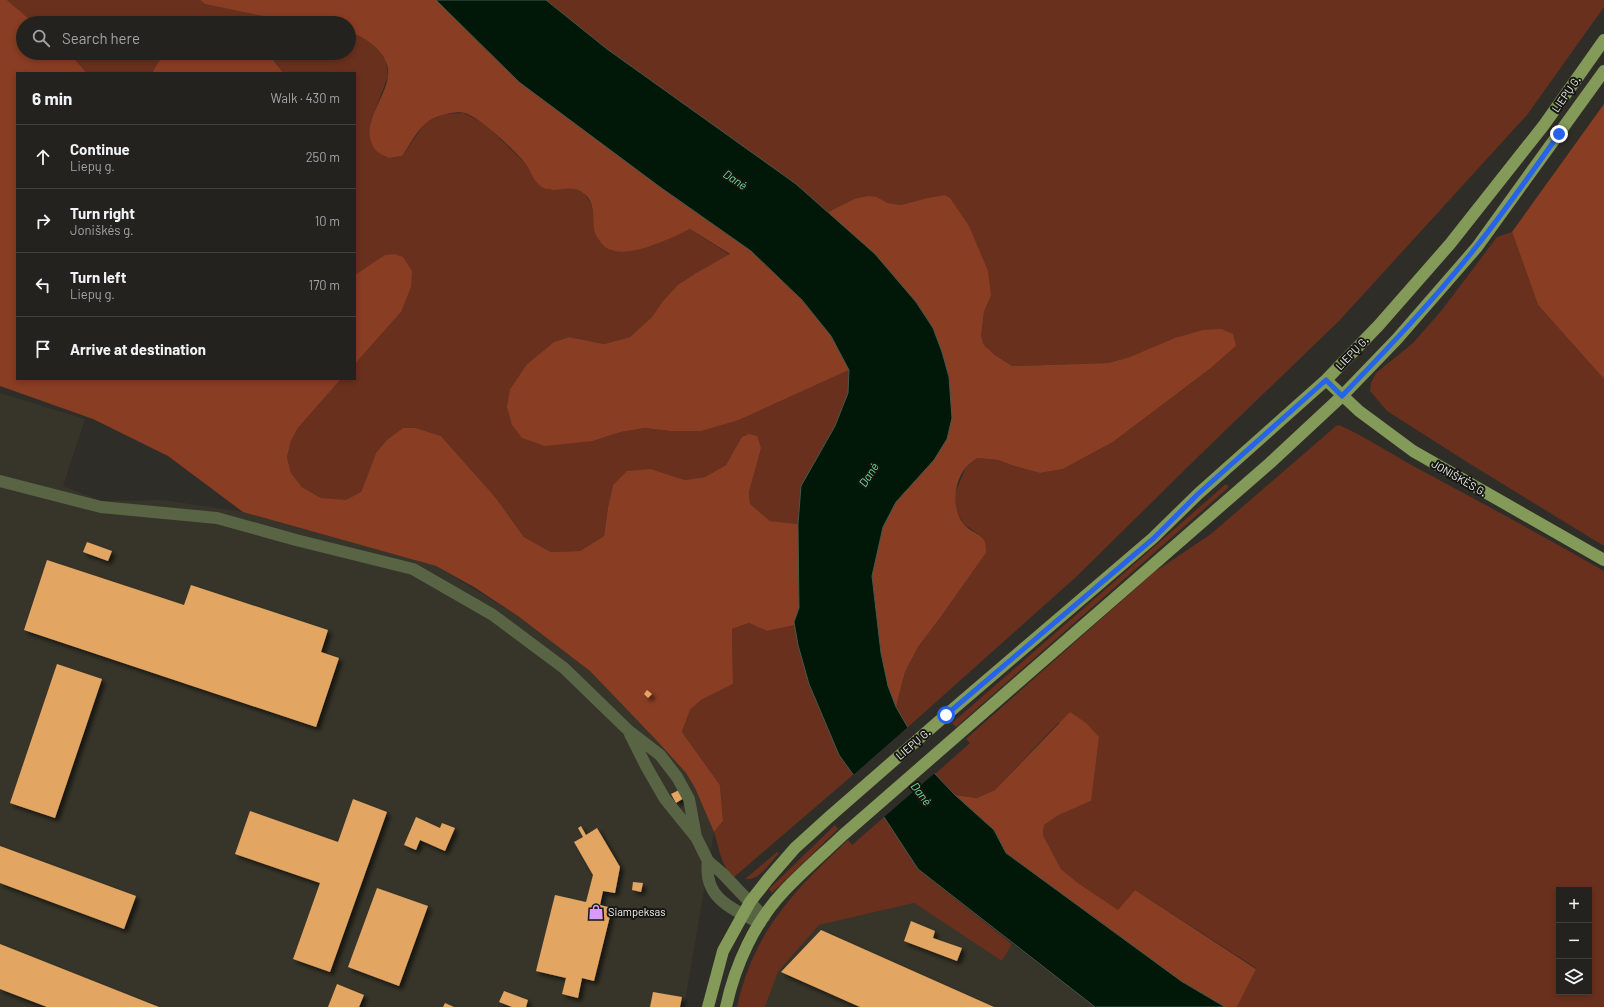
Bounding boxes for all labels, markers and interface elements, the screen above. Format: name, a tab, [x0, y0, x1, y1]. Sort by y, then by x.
search box	[16, 16, 356, 60]
icon: search	[30, 27, 52, 49]
text: Search here	[62, 29, 140, 47]
street label: LIEPŲ G.	[1548, 73, 1583, 114]
text: 6 min	[32, 88, 72, 108]
text: Walk · 430 m	[271, 90, 340, 106]
route end	[1550, 125, 1568, 143]
text: Continue	[70, 140, 130, 158]
icon: ahead	[32, 146, 54, 168]
text: 250 m	[306, 149, 340, 165]
text: Liepų g.	[70, 158, 115, 174]
water label: Danė	[721, 166, 750, 192]
text: Turn right	[70, 204, 135, 222]
icon: right	[32, 210, 54, 232]
text: 10 m	[315, 213, 340, 229]
text: Joniškės g.	[70, 222, 134, 238]
text: Turn left	[70, 268, 126, 286]
icon: left	[32, 274, 54, 296]
text: 170 m	[309, 277, 340, 293]
text: Liepų g.	[70, 286, 115, 302]
street label: LIEPŲ G.	[1333, 333, 1371, 372]
icon: arrive	[32, 338, 54, 360]
text: Arrive at destination	[70, 340, 206, 358]
street label: JONIŠKĖS G.	[1429, 456, 1490, 499]
water label: Danė	[855, 460, 881, 489]
route start	[937, 706, 955, 724]
street label: LIEPŲ G.	[893, 725, 933, 762]
water label: Danė	[908, 779, 935, 808]
map controls	[1556, 887, 1592, 995]
button: +	[1556, 887, 1592, 923]
shop icon: Siampeksas	[587, 903, 605, 921]
place label: Siampeksas	[608, 905, 665, 918]
button: −	[1556, 923, 1592, 959]
button: layers	[1556, 959, 1592, 995]

